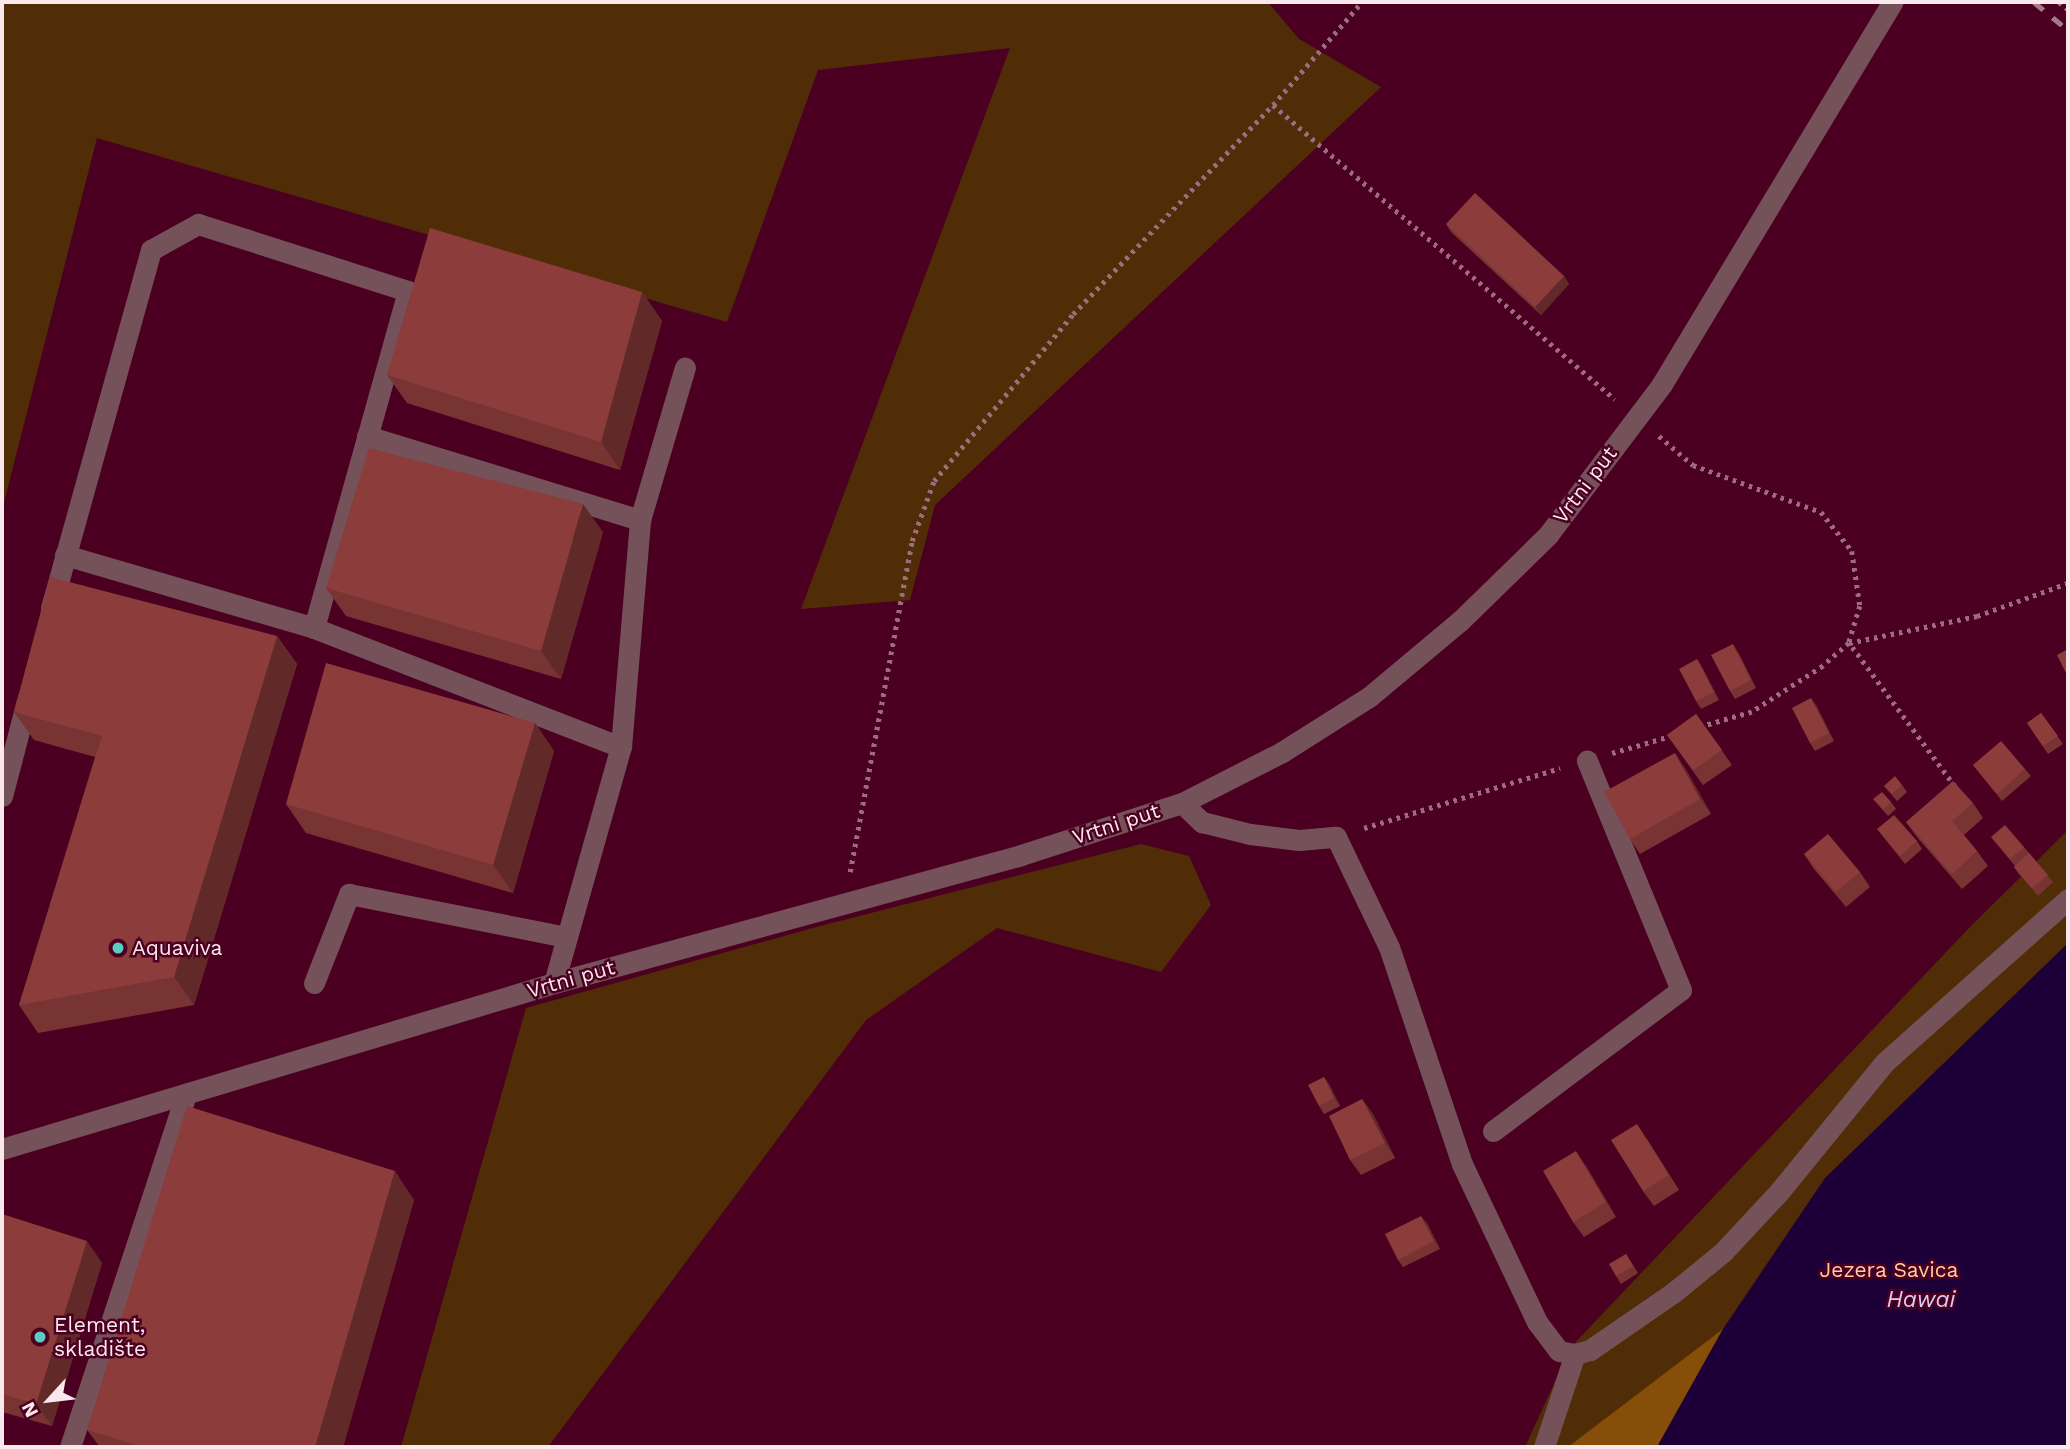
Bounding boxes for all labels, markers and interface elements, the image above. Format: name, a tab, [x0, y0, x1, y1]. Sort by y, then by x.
street label: Vrtni put	[1548, 441, 1622, 529]
street label: Vrtni put	[1069, 798, 1163, 850]
place label: Aquaviva	[132, 935, 222, 961]
marker: Aquaviva	[110, 940, 126, 956]
street label: Vrtni put	[524, 954, 618, 1004]
park label: Jezera Savica	[1819, 1257, 1959, 1283]
water label: Hawai	[1886, 1286, 1956, 1314]
place label: Element, skladište	[54, 1312, 146, 1362]
marker: Element, skladište	[32, 1329, 48, 1345]
north arrow	[14, 1365, 84, 1435]
text: N	[16, 1398, 43, 1421]

